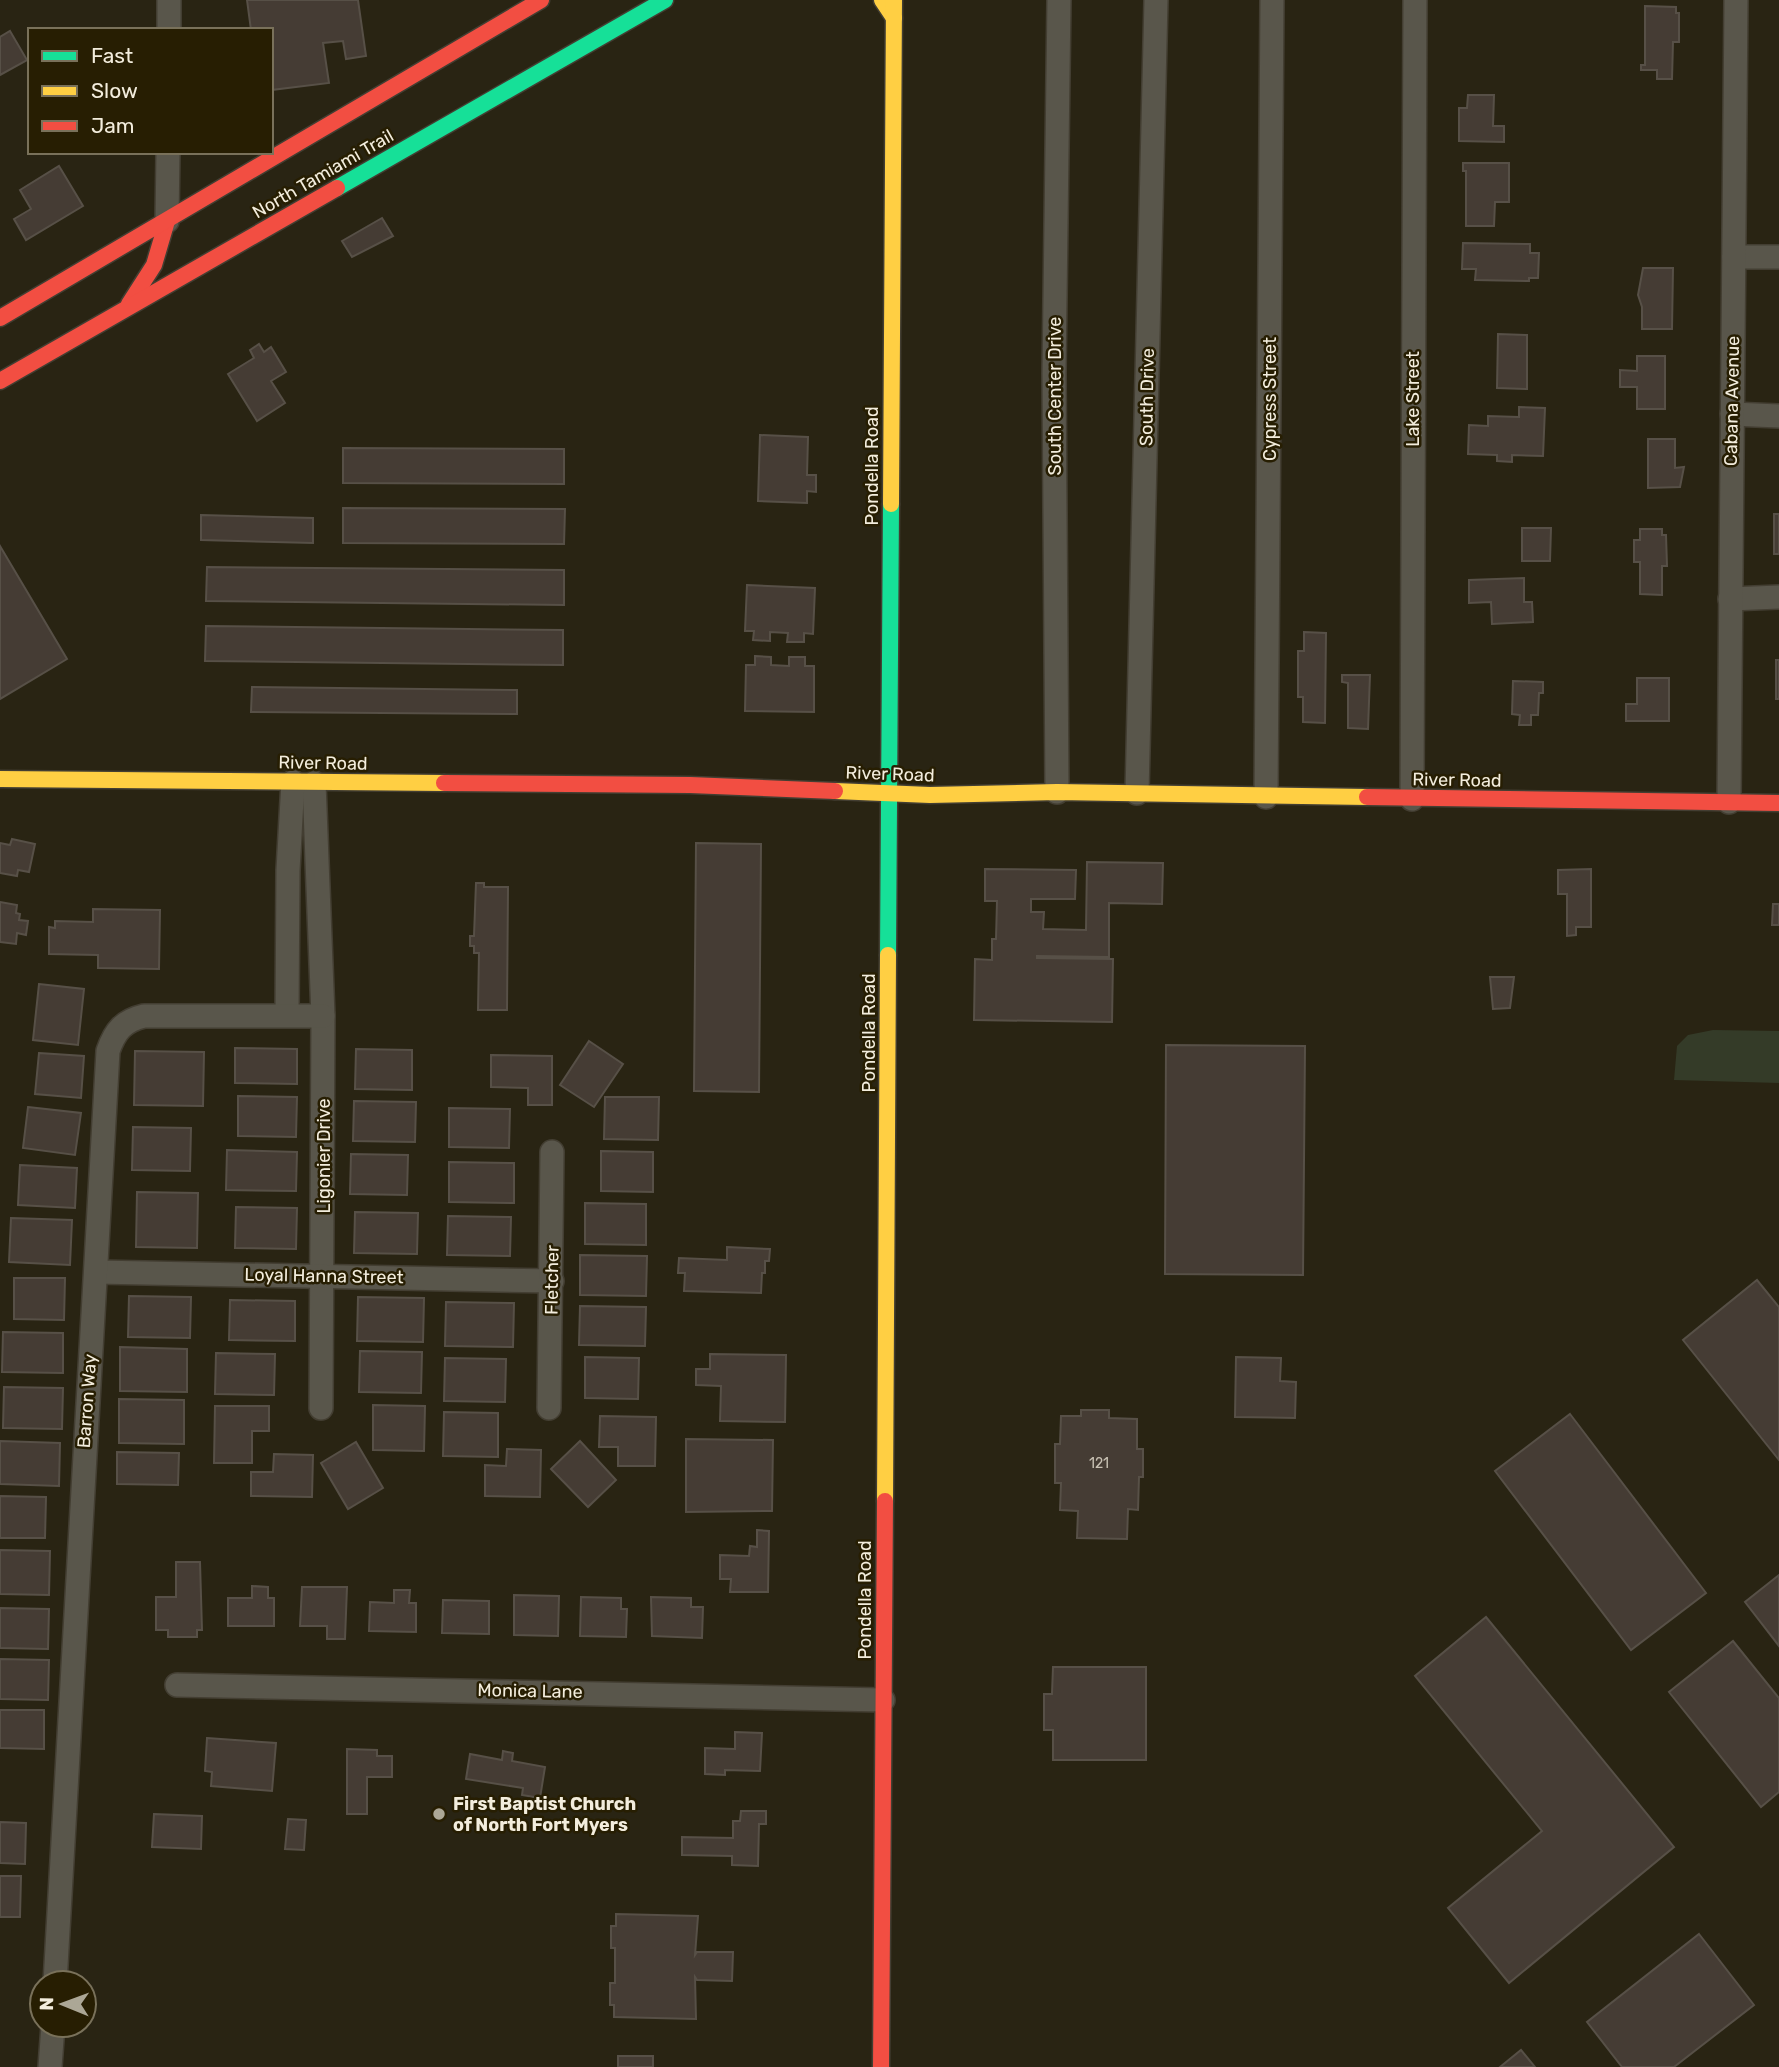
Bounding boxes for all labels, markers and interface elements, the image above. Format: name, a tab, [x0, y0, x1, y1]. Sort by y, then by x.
legend	[28, 28, 273, 154]
text: Fast	[91, 43, 133, 68]
text: Slow	[91, 78, 138, 103]
text: Jam	[91, 113, 135, 138]
street label: North Tamiami Trail	[249, 125, 397, 223]
street label: South Center Drive	[1044, 317, 1066, 475]
street label: Cabana Avenue	[1720, 336, 1744, 466]
street label: Cypress Street	[1259, 337, 1281, 461]
street label: South Drive	[1135, 348, 1159, 446]
street label: Lake Street	[1402, 351, 1424, 447]
street label: Pondella Road	[861, 406, 883, 526]
street label: River Road	[278, 751, 368, 775]
street label: River Road	[845, 761, 935, 787]
street label: River Road	[1412, 768, 1502, 792]
street label: Pondella Road	[858, 973, 880, 1093]
street label: Ligonier Drive	[313, 1098, 335, 1214]
street label: Fletcher	[540, 1245, 564, 1315]
street label: Loyal Hanna Street	[244, 1264, 404, 1288]
street label: Barron Way	[73, 1353, 101, 1449]
house number: 121	[1089, 1455, 1109, 1472]
street label: Pondella Road	[854, 1540, 876, 1660]
street label: Monica Lane	[477, 1679, 583, 1703]
place label: First Baptist Church of North Fort Myers	[453, 1793, 636, 1836]
marker: First Baptist Church of North Fort Myers	[431, 1806, 447, 1822]
north arrow	[28, 1969, 98, 2039]
text: N	[35, 1997, 58, 2011]

